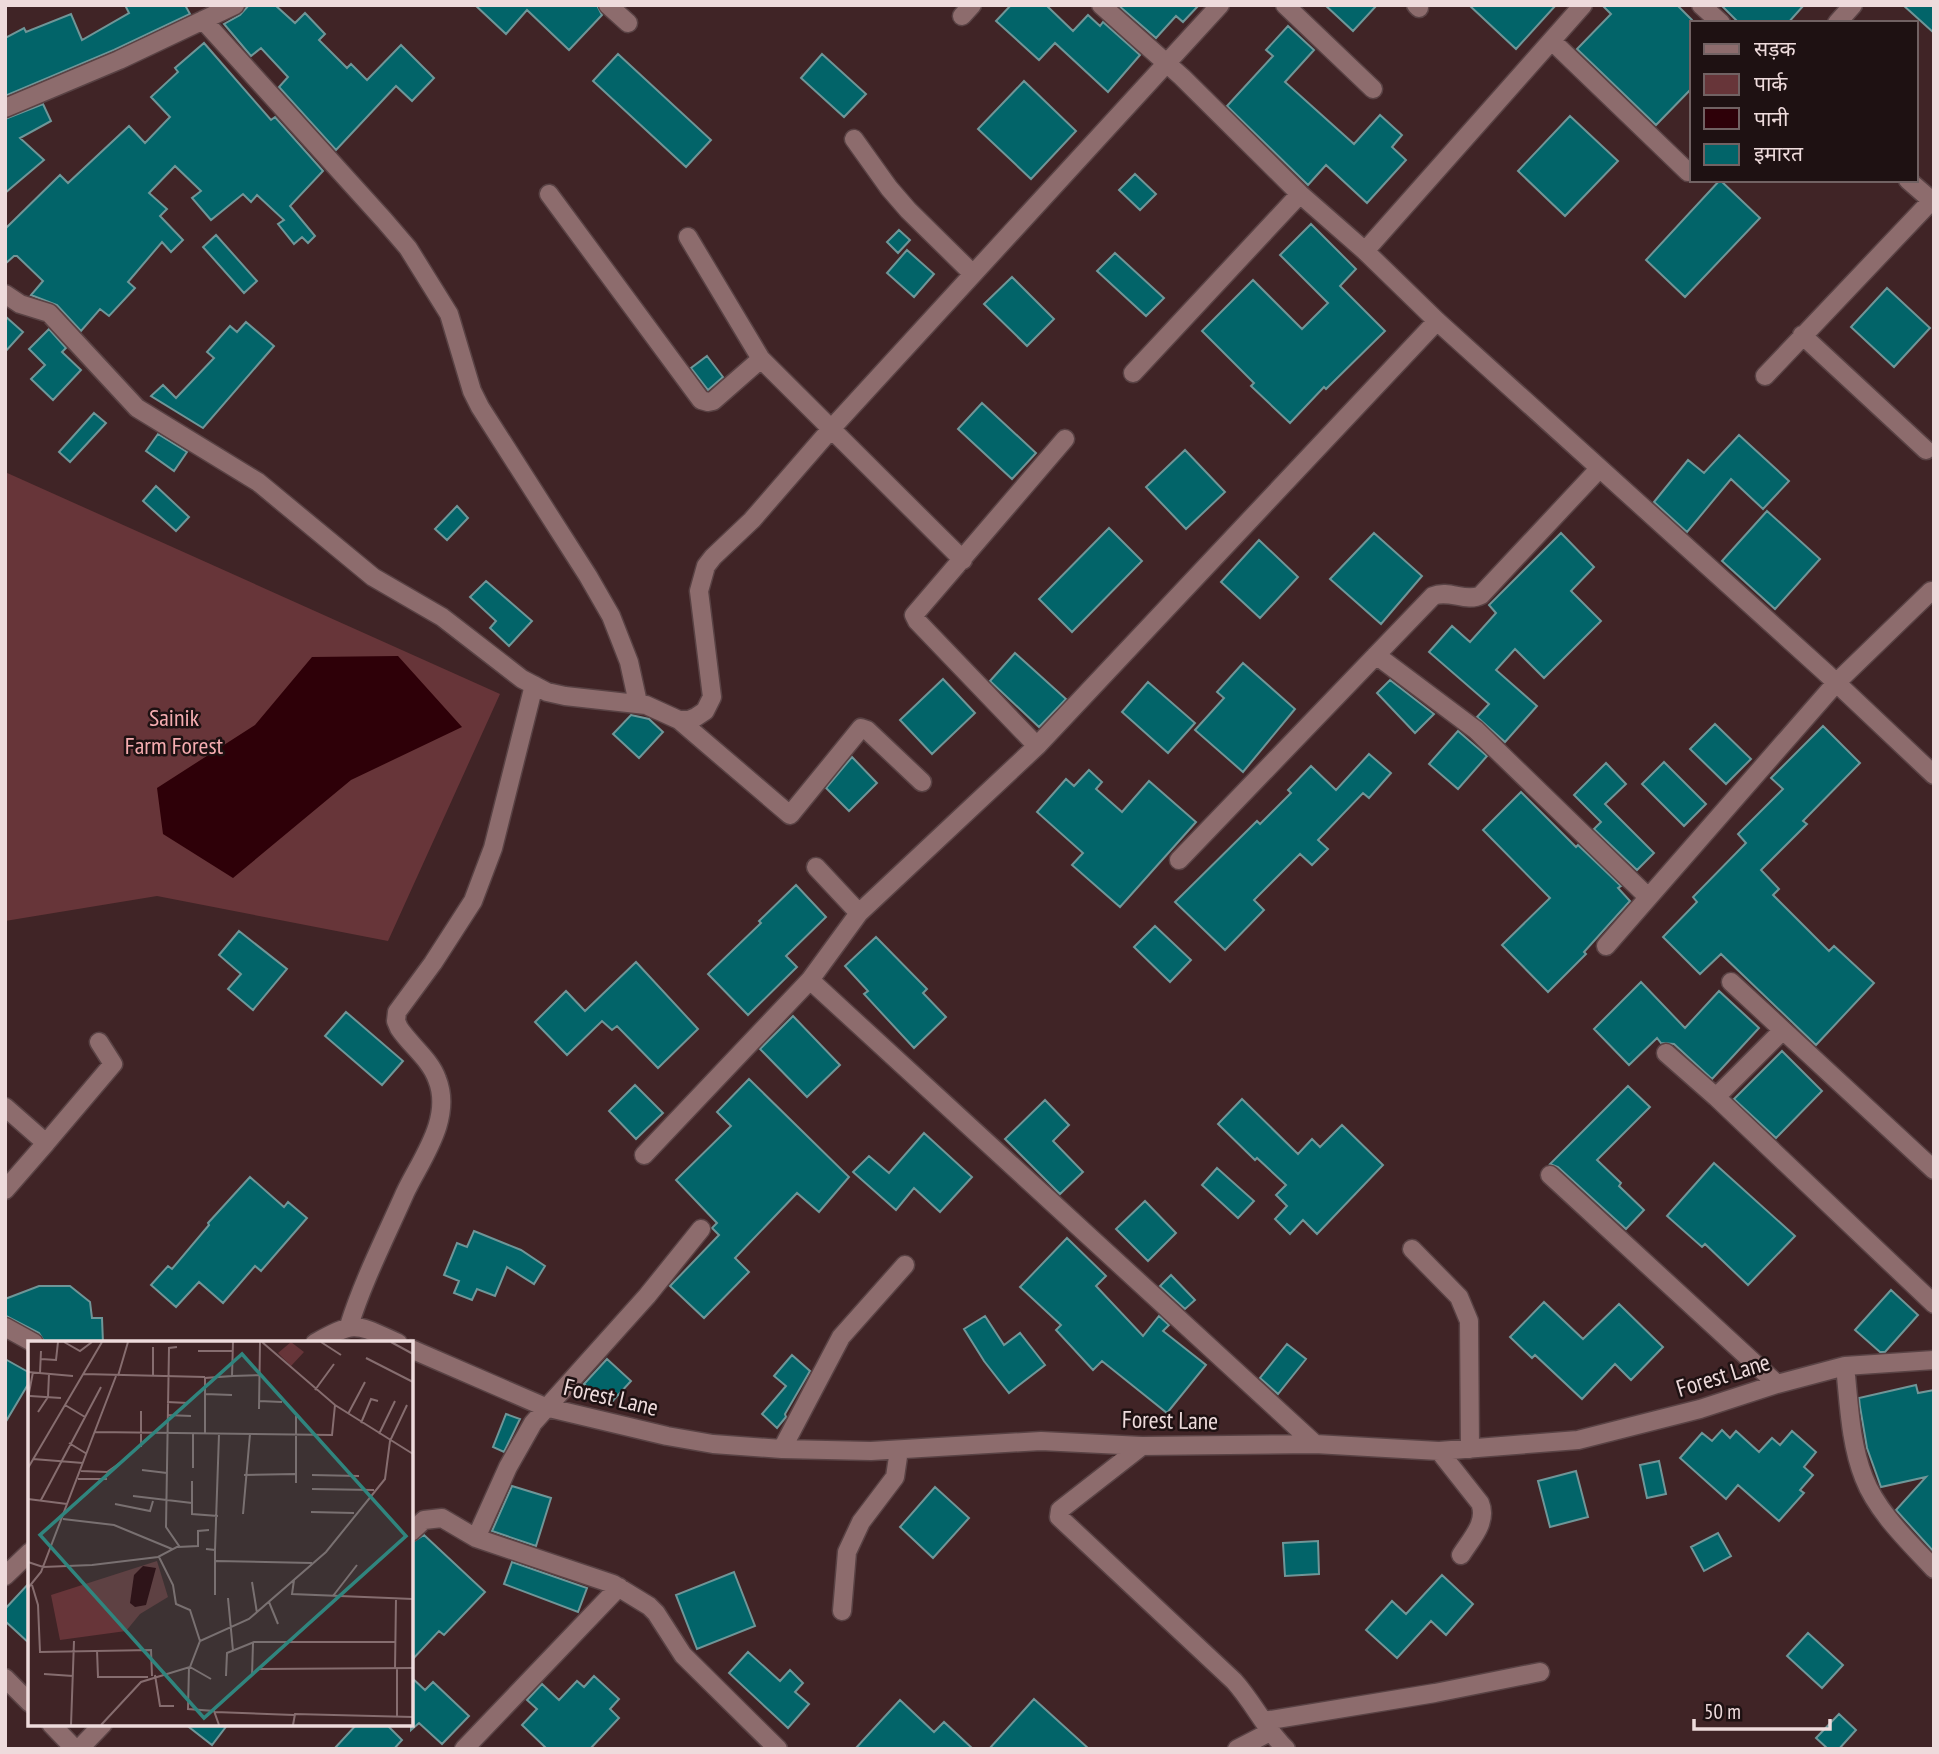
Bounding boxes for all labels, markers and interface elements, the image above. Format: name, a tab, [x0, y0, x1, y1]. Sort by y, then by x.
legend	[1690, 21, 1918, 182]
text: सड़क	[1754, 35, 1796, 62]
text: पार्क	[1754, 70, 1788, 97]
text: पानी	[1754, 105, 1789, 132]
text: इमारत	[1754, 140, 1804, 167]
park label: Sainik Farm Forest	[125, 702, 224, 761]
inset map	[28, 1341, 413, 1726]
street label: Forest Lane	[1672, 1346, 1774, 1404]
street label: Forest Lane	[561, 1371, 661, 1423]
street label: Forest Lane	[1122, 1404, 1218, 1436]
scale bar	[1694, 1688, 1830, 1732]
text: 50 m	[1704, 1698, 1741, 1725]

